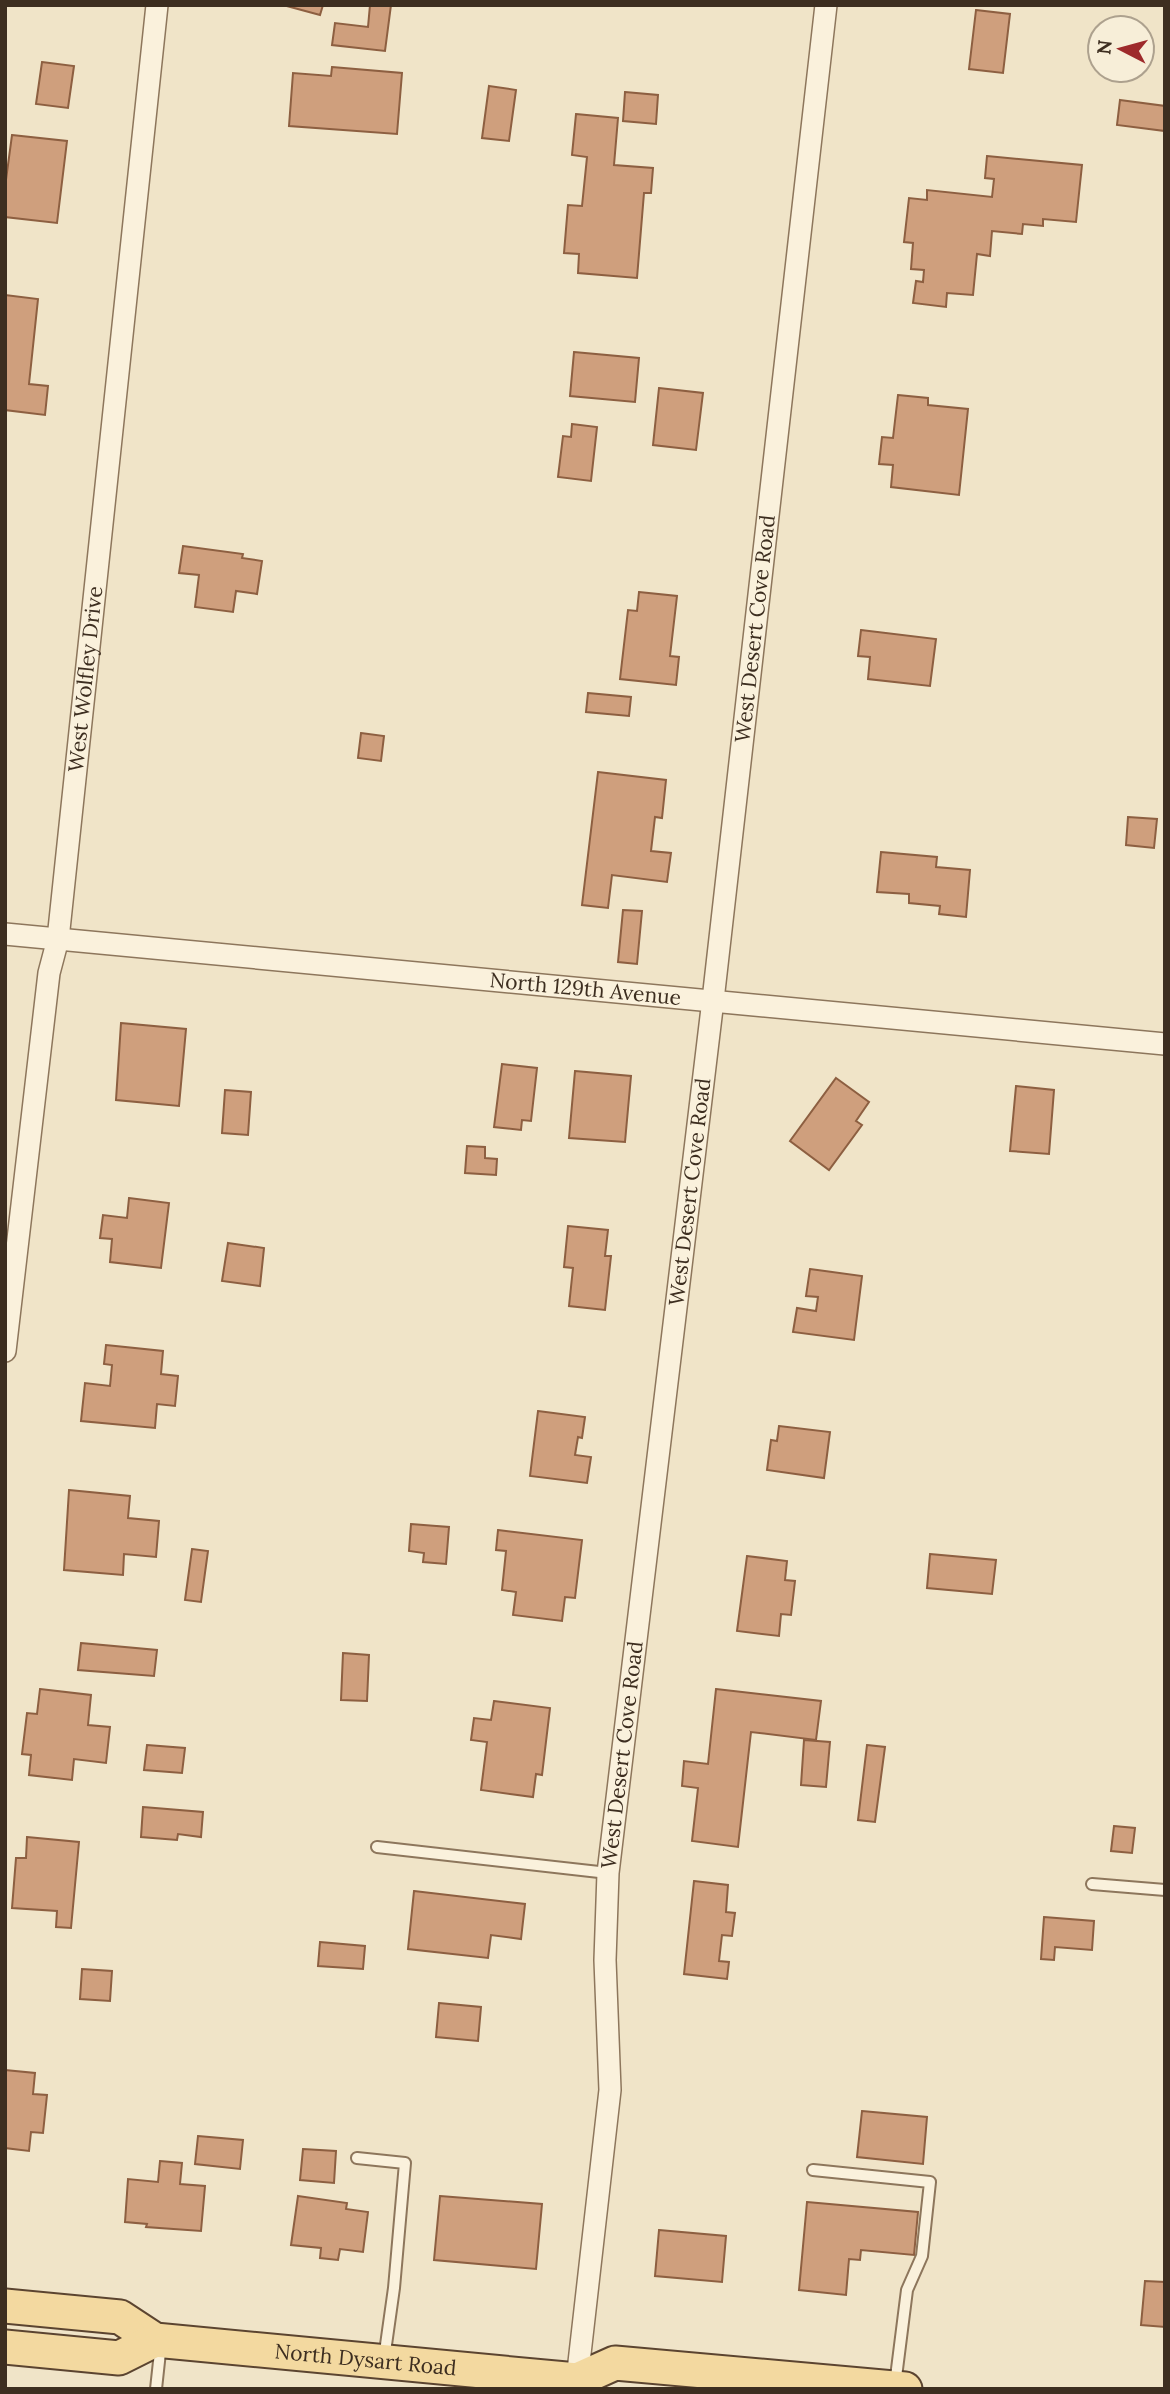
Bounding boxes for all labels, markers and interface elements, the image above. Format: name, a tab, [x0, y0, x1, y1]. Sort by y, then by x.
north arrow	[1086, 14, 1156, 84]
text: N	[1091, 38, 1117, 56]
street label: West Desert Cove Road	[728, 513, 781, 744]
street label: West Wolfley Drive	[62, 585, 108, 773]
street label: North 129th Avenue	[488, 966, 682, 1011]
street label: West Desert Cove Road	[662, 1077, 716, 1307]
street label: West Desert Cove Road	[595, 1640, 649, 1870]
street label: North Dysart Road	[274, 2337, 458, 2382]

